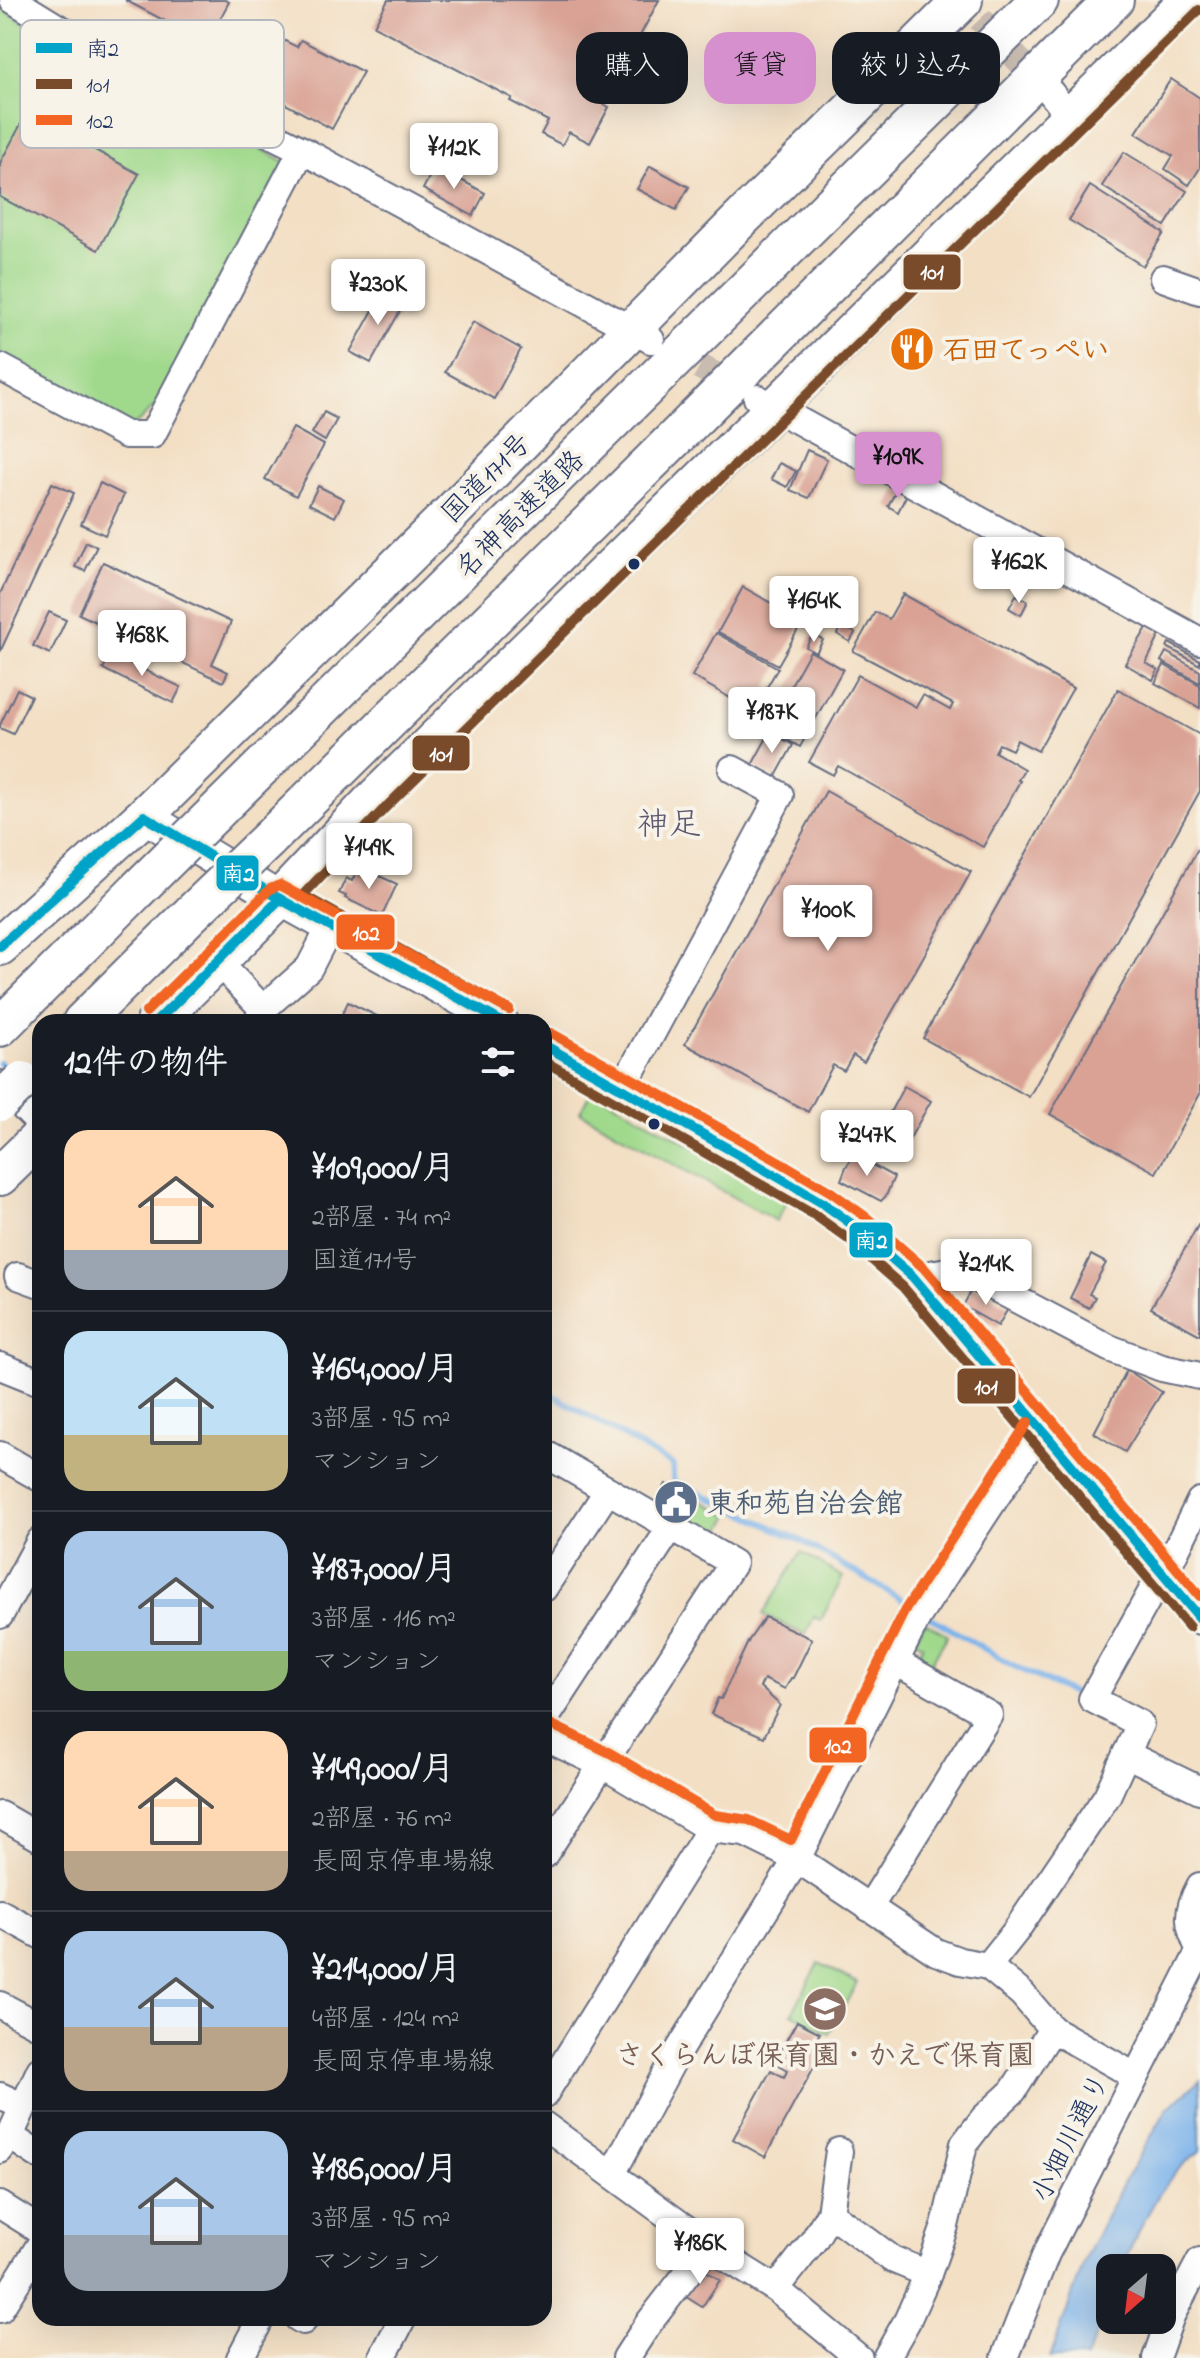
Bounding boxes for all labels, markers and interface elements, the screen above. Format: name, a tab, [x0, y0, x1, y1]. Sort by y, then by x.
legend	[20, 20, 284, 148]
chip: 購入	[576, 32, 688, 104]
chip: 賃貸	[704, 32, 816, 104]
chip: 絞り込み	[832, 32, 1000, 104]
text: 南2	[86, 35, 119, 67]
text: 101	[86, 71, 110, 103]
text: 102	[86, 107, 114, 139]
pin: ¥112K	[398, 123, 510, 191]
text: ¥112K	[428, 130, 480, 168]
line badge: 101	[902, 253, 962, 291]
text: 101	[920, 258, 944, 290]
pin: ¥230K	[322, 259, 434, 327]
text: ¥230K	[349, 266, 407, 304]
restaurant icon: 石田てっぺい	[888, 325, 936, 373]
place label: 石田てっぺい	[943, 332, 1109, 373]
street label: 国道171号	[433, 425, 542, 534]
pin: ¥109K	[842, 432, 954, 500]
text: ¥109K	[873, 439, 923, 477]
street label: 名神高速道路	[448, 442, 595, 589]
pin: ¥162K	[963, 537, 1075, 605]
text: ¥162K	[991, 544, 1047, 582]
unlabelled marker	[626, 556, 642, 572]
pin: ¥164K	[758, 576, 870, 644]
text: ¥164K	[787, 583, 841, 621]
pin: ¥168K	[86, 610, 198, 678]
text: ¥168K	[116, 617, 168, 655]
pin: ¥187K	[716, 687, 828, 755]
text: ¥187K	[746, 694, 798, 732]
line badge: 101	[411, 734, 471, 772]
text: 101	[429, 740, 453, 772]
district label: 神足	[637, 803, 701, 850]
pin: ¥149K	[313, 823, 425, 891]
text: ¥149K	[344, 830, 394, 868]
line badge: 南2	[215, 854, 260, 892]
text: 南2	[222, 860, 255, 892]
pin: ¥100K	[772, 885, 884, 953]
text: ¥100K	[801, 892, 855, 930]
line badge: 102	[335, 913, 396, 951]
text: 102	[352, 919, 380, 951]
text: 12件の物件	[64, 1040, 228, 1090]
icon: filters	[476, 1040, 520, 1084]
pin: ¥247K	[811, 1110, 923, 1178]
unlabelled marker	[646, 1116, 662, 1132]
text: ¥247K	[838, 1117, 896, 1155]
text: ¥109,000/月	[312, 1145, 455, 1195]
icon: home	[128, 1162, 224, 1258]
text: 2部屋 · 74 m²	[312, 1200, 451, 1238]
line badge: 南2	[848, 1221, 894, 1259]
text: 南2	[855, 1227, 888, 1259]
pin: ¥214K	[930, 1239, 1042, 1307]
text: 国道171号	[312, 1243, 417, 1281]
text: ¥214K	[959, 1246, 1013, 1284]
text: ¥164,000/月	[312, 1346, 460, 1396]
icon: home	[128, 1363, 224, 1459]
line badge: 101	[956, 1367, 1017, 1405]
text: 101	[974, 1373, 998, 1405]
text: 3部屋 · 95 m²	[312, 1401, 450, 1439]
text: マンション	[312, 1444, 441, 1482]
public building icon: 東和苑自治会館	[652, 1478, 700, 1526]
place label: 東和苑自治会館	[707, 1485, 903, 1526]
text: ¥187,000/月	[312, 1546, 457, 1596]
icon: home	[128, 1563, 224, 1659]
text: 3部屋 · 116 m²	[312, 1601, 456, 1639]
text: マンション	[312, 1644, 441, 1682]
line badge: 102	[808, 1726, 868, 1764]
text: 102	[824, 1732, 852, 1764]
text: ¥149,000/月	[312, 1746, 455, 1796]
icon: home	[128, 1763, 224, 1859]
text: 2部屋 · 76 m²	[312, 1801, 452, 1839]
text: 長岡京停車場線	[312, 1844, 494, 1882]
text: ¥214,000/月	[312, 1946, 461, 1996]
icon: home	[128, 1963, 224, 2059]
school or university icon: さくらんぼ保育園・かえで保育園	[801, 1985, 849, 2033]
text: 4部屋 · 124 m²	[312, 2001, 460, 2039]
place label: さくらんぼ保育園・かえで保育園	[616, 2037, 1034, 2078]
text: 長岡京停車場線	[312, 2044, 494, 2082]
street label: 小畑川通り	[1022, 2067, 1122, 2210]
text: ¥186,000/月	[312, 2146, 458, 2196]
icon: home	[128, 2163, 224, 2259]
text: 3部屋 · 95 m²	[312, 2201, 450, 2239]
pin: ¥186K	[644, 2218, 756, 2286]
text: ¥186K	[674, 2225, 726, 2263]
text: マンション	[312, 2244, 441, 2282]
north arrow	[1096, 2254, 1176, 2334]
map controls	[1096, 2254, 1176, 2334]

